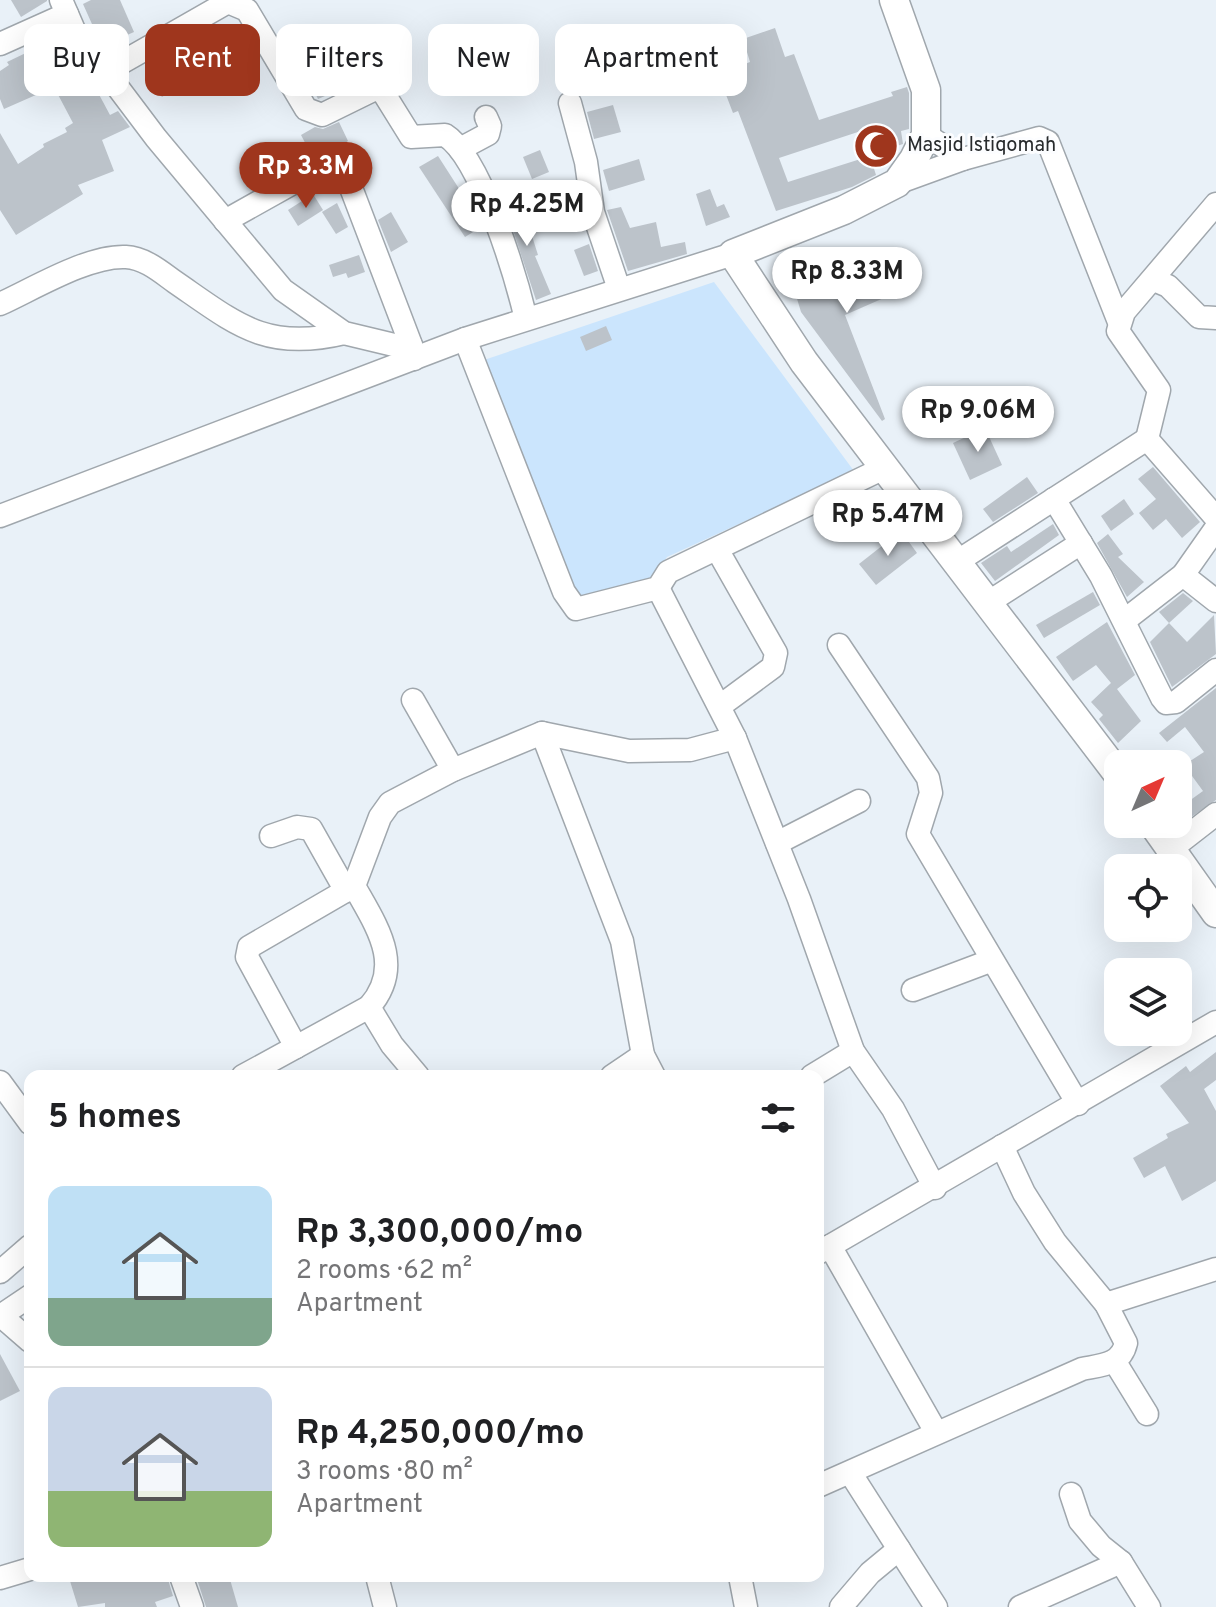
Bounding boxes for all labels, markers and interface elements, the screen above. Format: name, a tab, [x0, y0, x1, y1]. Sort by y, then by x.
chip: Buy	[24, 24, 129, 96]
chip: Rent	[145, 24, 260, 96]
chip: Filters	[276, 24, 412, 96]
chip: New	[428, 24, 539, 96]
chip: Apartment	[555, 24, 747, 96]
mosque icon: Masjid Istiqomah	[852, 122, 900, 170]
place label: Masjid Istiqomah	[907, 133, 1056, 159]
pin: Rp 3.3M	[232, 142, 380, 210]
text: Rp 3.3M	[257, 151, 355, 184]
pin: Rp 4.25M	[444, 180, 610, 248]
text: Rp 4.25M	[469, 189, 585, 222]
pin: Rp 8.33M	[764, 247, 930, 315]
text: Rp 8.33M	[790, 256, 904, 289]
pin: Rp 9.06M	[895, 386, 1061, 454]
text: Rp 9.06M	[920, 395, 1036, 428]
pin: Rp 5.47M	[805, 490, 971, 558]
text: Rp 5.47M	[831, 499, 945, 532]
north arrow	[1104, 750, 1192, 838]
map controls	[1104, 750, 1192, 1046]
button: locate	[1104, 854, 1192, 942]
button: layers	[1104, 958, 1192, 1046]
icon: filters	[756, 1096, 800, 1140]
text: 5 homes	[48, 1097, 182, 1140]
text: Rp 3,300,000/mo	[296, 1212, 583, 1255]
icon: home	[112, 1218, 208, 1314]
text: 2 rooms · 62 m²	[296, 1255, 472, 1288]
text: Apartment	[296, 1288, 423, 1321]
text: Rp 4,250,000/mo	[296, 1413, 585, 1456]
icon: home	[112, 1419, 208, 1515]
text: 3 rooms · 80 m²	[296, 1456, 473, 1489]
text: Apartment	[296, 1489, 423, 1522]

